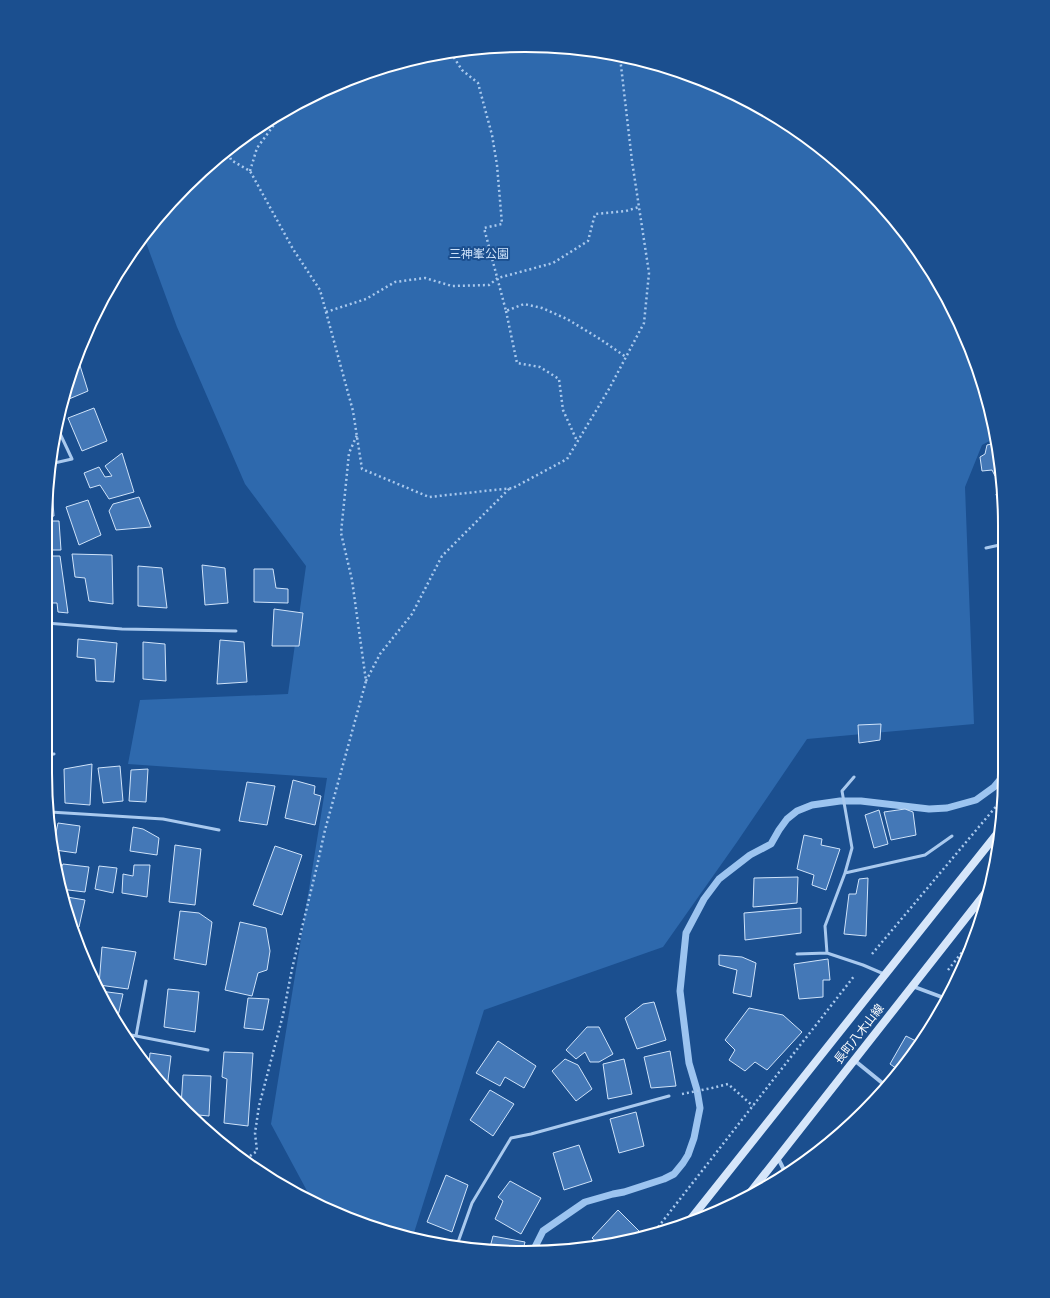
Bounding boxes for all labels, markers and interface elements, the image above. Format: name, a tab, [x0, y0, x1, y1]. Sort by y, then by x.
park label: 三神峯公園	[449, 246, 509, 261]
street label: 長町八木山線	[831, 1001, 887, 1067]

